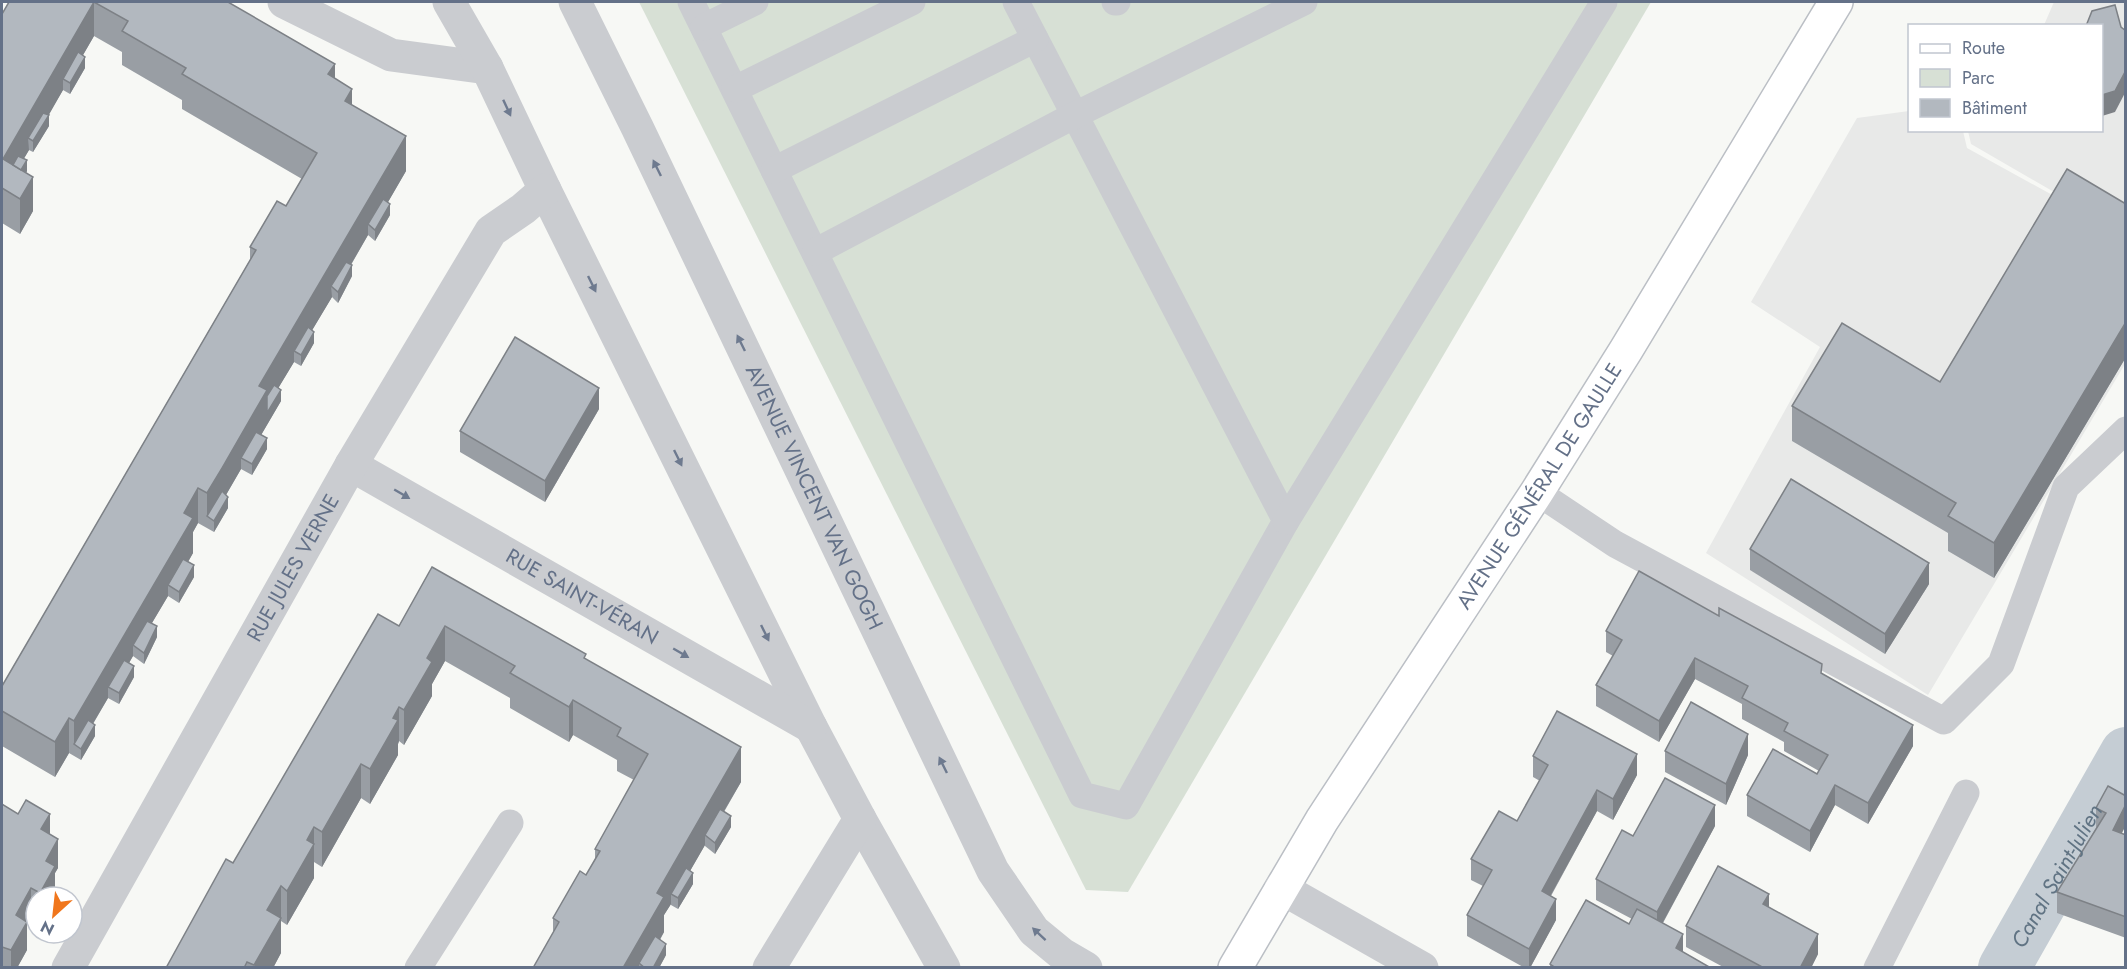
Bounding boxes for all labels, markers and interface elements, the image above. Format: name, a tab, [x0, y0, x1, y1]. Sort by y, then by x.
legend	[1908, 24, 2103, 132]
text: Route	[1962, 35, 2005, 61]
text: Parc	[1962, 65, 1995, 91]
text: Bâtiment	[1962, 95, 2028, 121]
one-way arrow	[502, 100, 511, 117]
one-way arrow	[652, 159, 661, 176]
one-way arrow	[587, 275, 596, 292]
one-way arrow	[736, 335, 745, 352]
street label: AVENUE GÉNÉRAL DE GAULLE	[1449, 357, 1629, 615]
street label: AVENUE VINCENT VAN GOGH	[738, 360, 890, 635]
one-way arrow	[674, 450, 683, 467]
street label: RUE JULES VERNE	[240, 489, 347, 647]
one-way arrow	[394, 489, 410, 500]
street label: RUE SAINT-VÉRAN	[500, 541, 664, 652]
one-way arrow	[760, 625, 770, 642]
one-way arrow	[673, 648, 690, 658]
one-way arrow	[938, 757, 948, 774]
water label: Canal Saint-Julien	[2003, 798, 2110, 954]
north arrow	[24, 885, 84, 945]
text: N	[37, 915, 58, 941]
one-way arrow	[1031, 927, 1046, 941]

